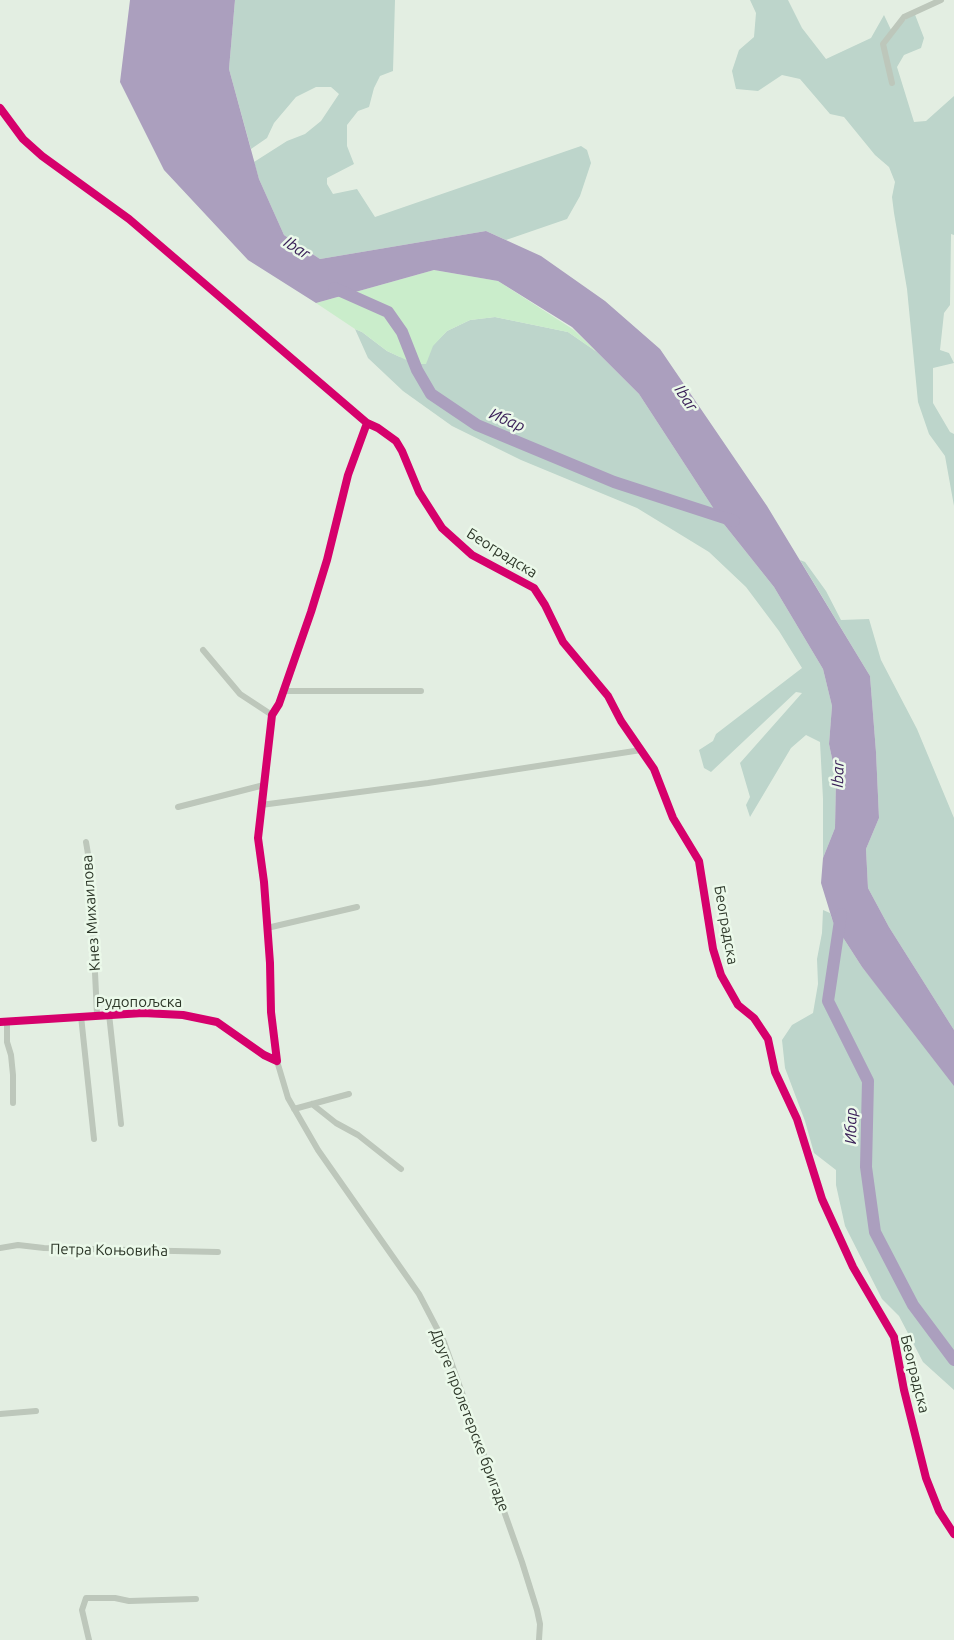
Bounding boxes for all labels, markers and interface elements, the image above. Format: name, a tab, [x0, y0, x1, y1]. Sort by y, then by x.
water label: Ibar	[280, 232, 314, 264]
water label: Ibar	[670, 381, 702, 415]
water label: Ибар	[486, 404, 528, 436]
street label: Београдска	[463, 524, 541, 582]
water label: Ibar	[828, 760, 848, 788]
street label: Кнез Михаилова	[78, 854, 104, 972]
street label: Београдска	[710, 884, 742, 966]
street label: Рудопољска	[96, 993, 182, 1011]
water label: Ибар	[841, 1107, 861, 1145]
street label: Петра Коњовића	[50, 1240, 168, 1260]
street label: Друге пролетерске бригаде	[427, 1326, 513, 1514]
street label: Београдска	[897, 1333, 933, 1415]

